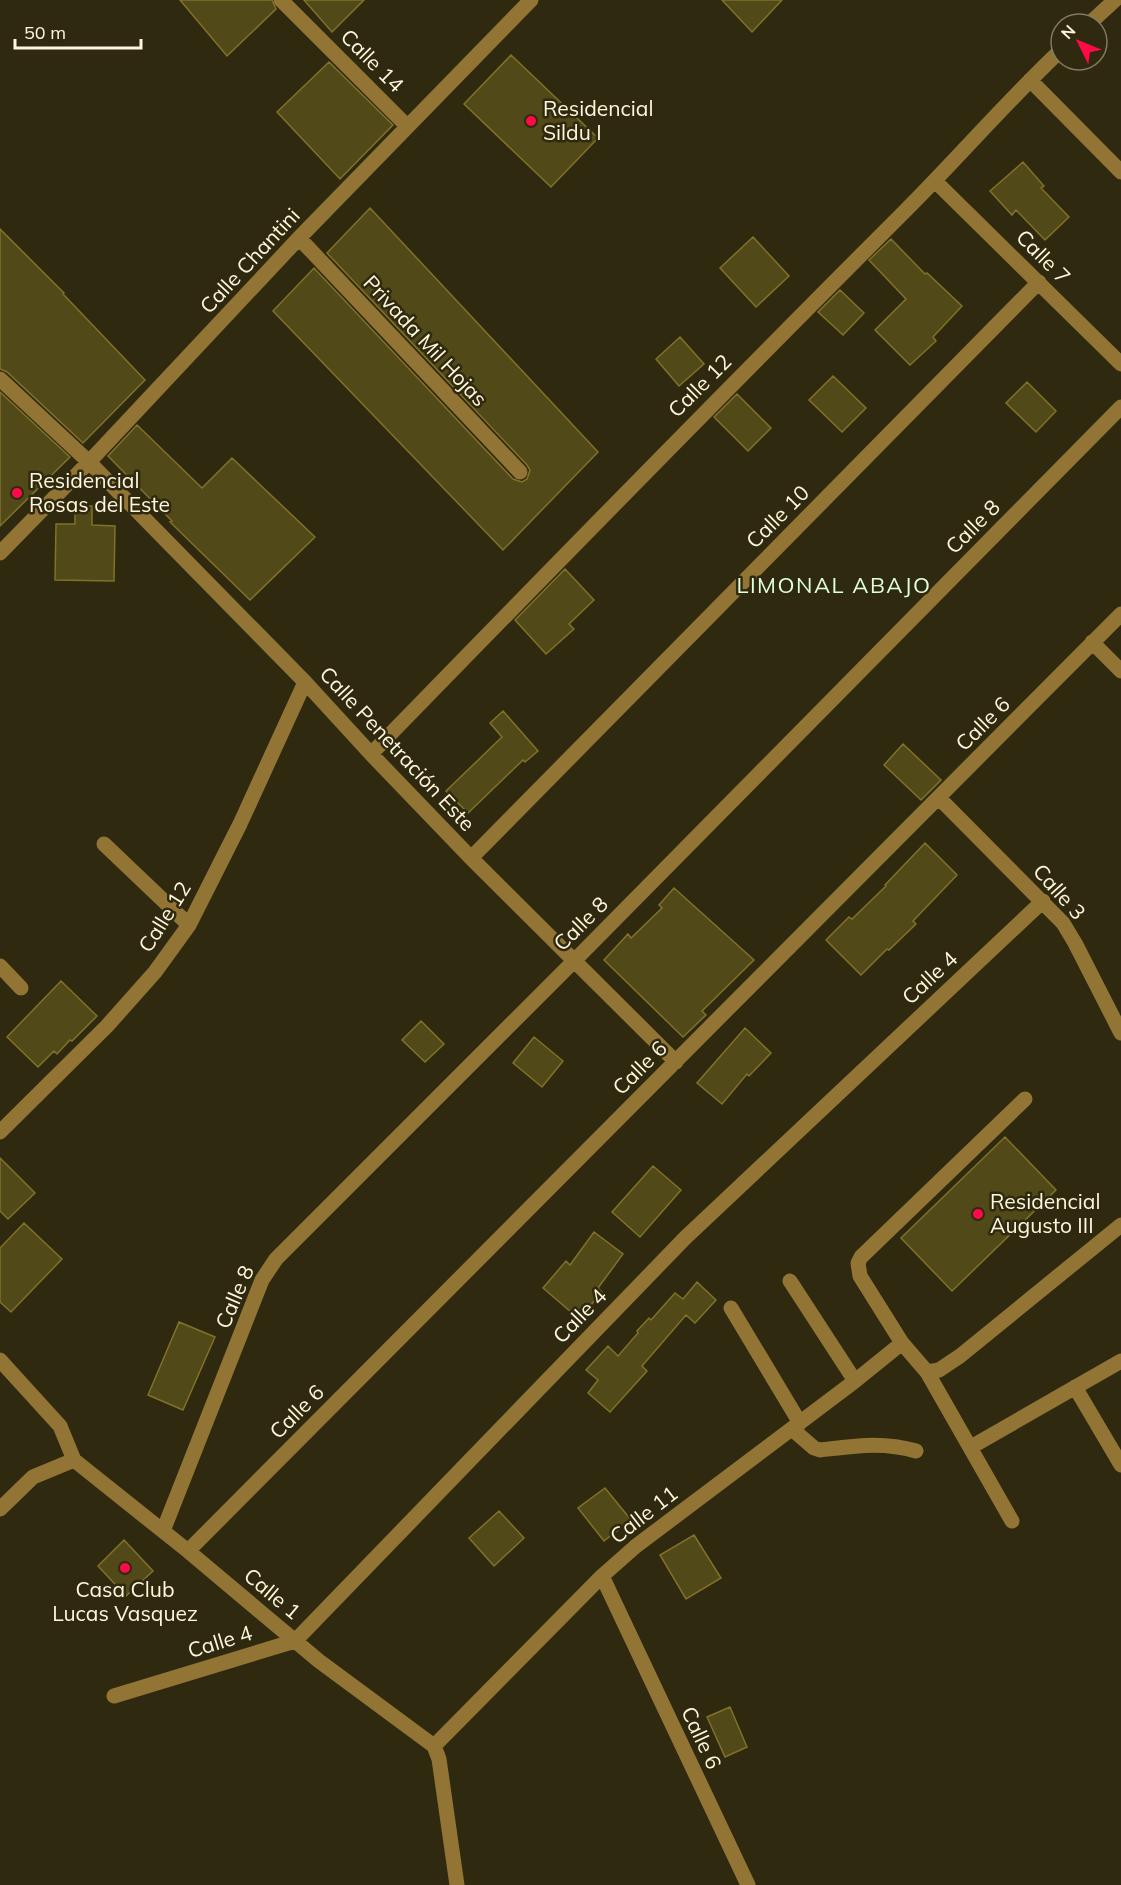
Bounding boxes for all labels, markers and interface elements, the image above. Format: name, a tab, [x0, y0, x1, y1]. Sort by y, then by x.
scale bar	[15, 12, 141, 50]
north arrow	[1049, 12, 1109, 72]
text: 50 m	[24, 21, 66, 44]
text: N	[1057, 21, 1079, 43]
street label: Calle 14	[336, 23, 410, 98]
place label: Residencial Sildu I	[543, 95, 653, 145]
marker: Residencial Sildu I	[524, 114, 538, 128]
street label: Calle Chantini	[194, 202, 305, 318]
street label: Calle 7	[1011, 224, 1076, 289]
street label: Privada Mil Hojas	[358, 269, 493, 411]
street label: Calle 12	[662, 348, 736, 422]
place label: Residencial Rosas del Este	[29, 467, 170, 517]
street label: Calle 10	[740, 479, 814, 553]
marker: Residencial Rosas del Este	[10, 486, 24, 500]
street label: Calle 8	[940, 494, 1005, 559]
district label: LIMONAL ABAJO	[736, 571, 932, 599]
street label: Calle Penetración Este	[315, 661, 481, 836]
street label: Calle 6	[950, 691, 1015, 756]
street label: Calle 3	[1028, 858, 1092, 925]
street label: Calle 12	[132, 876, 196, 957]
street label: Calle 8	[548, 891, 613, 956]
street label: Calle 4	[896, 945, 963, 1009]
street label: Calle 6	[607, 1035, 672, 1100]
place label: Residencial Augusto III	[990, 1188, 1100, 1238]
marker: Residencial Augusto III	[971, 1207, 985, 1221]
street label: Calle 8	[209, 1261, 259, 1332]
street label: Calle 4	[547, 1282, 612, 1348]
street label: Calle 6	[264, 1379, 329, 1444]
street label: Calle 11	[604, 1480, 682, 1549]
marker: Casa Club Lucas Vasquez	[118, 1561, 132, 1575]
street label: Calle 1	[239, 1562, 306, 1624]
place label: Casa Club Lucas Vasquez	[52, 1576, 198, 1626]
street label: Calle 4	[184, 1619, 256, 1663]
street label: Calle 6	[676, 1702, 728, 1773]

